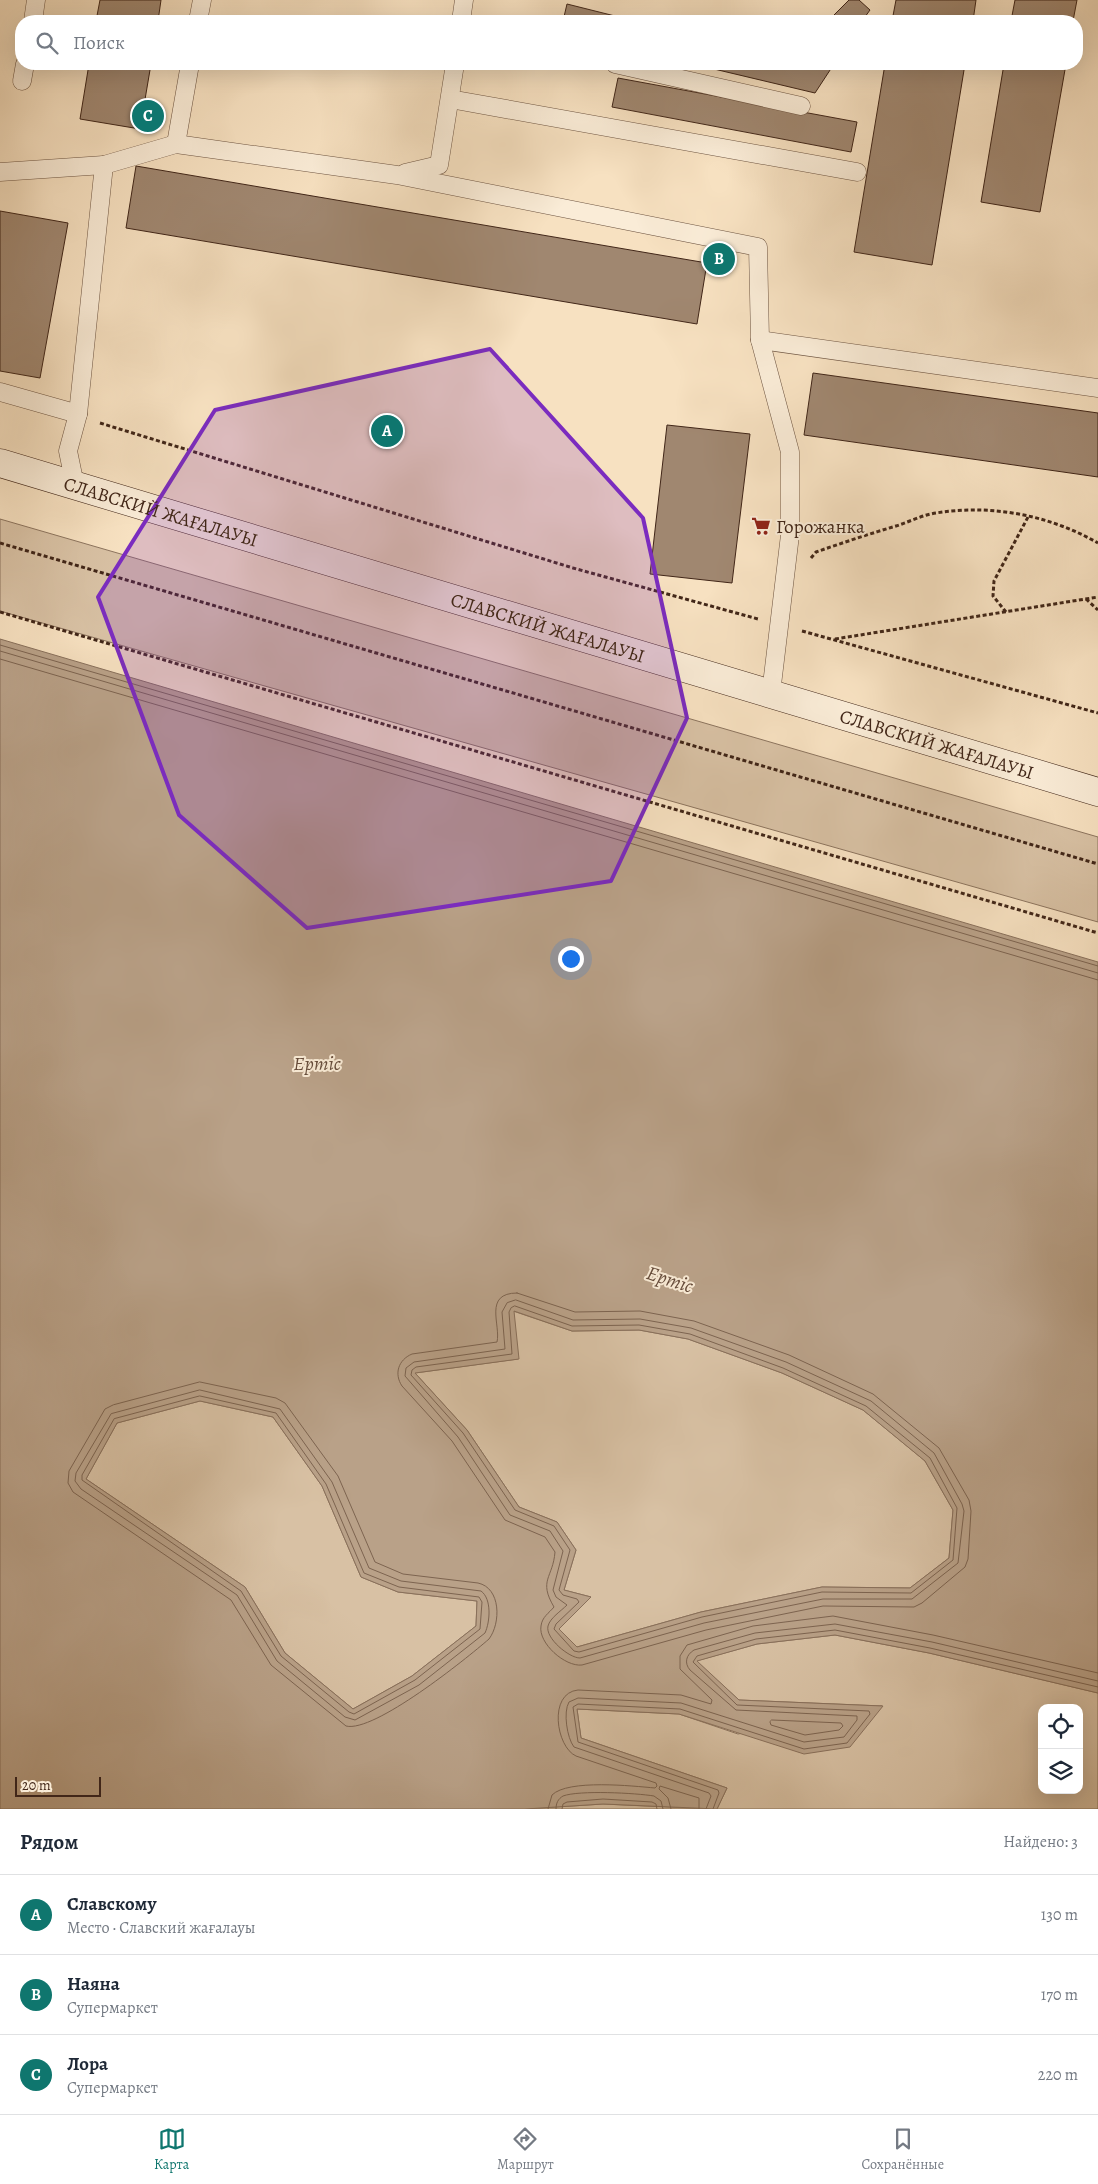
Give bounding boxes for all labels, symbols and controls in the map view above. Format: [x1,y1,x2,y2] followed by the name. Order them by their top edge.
[15,15,1083,70] search box
[33,29,61,57] icon: search
[73,30,125,56] text: Поиск
[132,97,164,135] pin: C
[703,240,735,278] pin: B
[371,412,403,450] pin: A
[60,471,261,554] street label: СЛАВСКИЙ ЖАҒАЛАУЫ
[776,514,865,540] place label: Горожанка
[750,515,772,537] supermarket icon: Горожанка
[447,587,648,669] street label: СЛАВСКИЙ ЖАҒАЛАУЫ
[836,703,1037,786] street label: СЛАВСКИЙ ЖАҒАЛАУЫ
[558,946,584,972] your location
[293,1050,341,1077] water label: Ертіс
[643,1259,697,1300] water label: Ертіс
[1038,1704,1083,1794] map controls
[1038,1704,1083,1749] button: locate
[1038,1749,1083,1794] button: layers
[15,1774,101,1797] scale bar
[22,1776,51,1795] text: 20 m
[20,1828,78,1856] text: Рядом
[1003,1831,1078,1853] text: Найдено: 3
[67,1891,157,1917] text: Славскому
[31,1904,41,1926] text: A
[1041,1904,1078,1926] text: 130 m
[67,1917,256,1939] text: Место · Славский жағалауы
[67,1971,120,1997] text: Наяна
[31,1984,41,2006] text: B
[1041,1984,1078,2006] text: 170 m
[67,1997,158,2019] text: Супермаркет
[67,2051,108,2077] text: Лора
[31,2064,41,2086] text: C
[1038,2064,1078,2086] text: 220 m
[67,2077,158,2099] text: Супермаркет
[154,2125,189,2174] tab: Карта
[497,2125,554,2174] tab: Маршрут
[862,2125,944,2174] tab: Сохранённые

